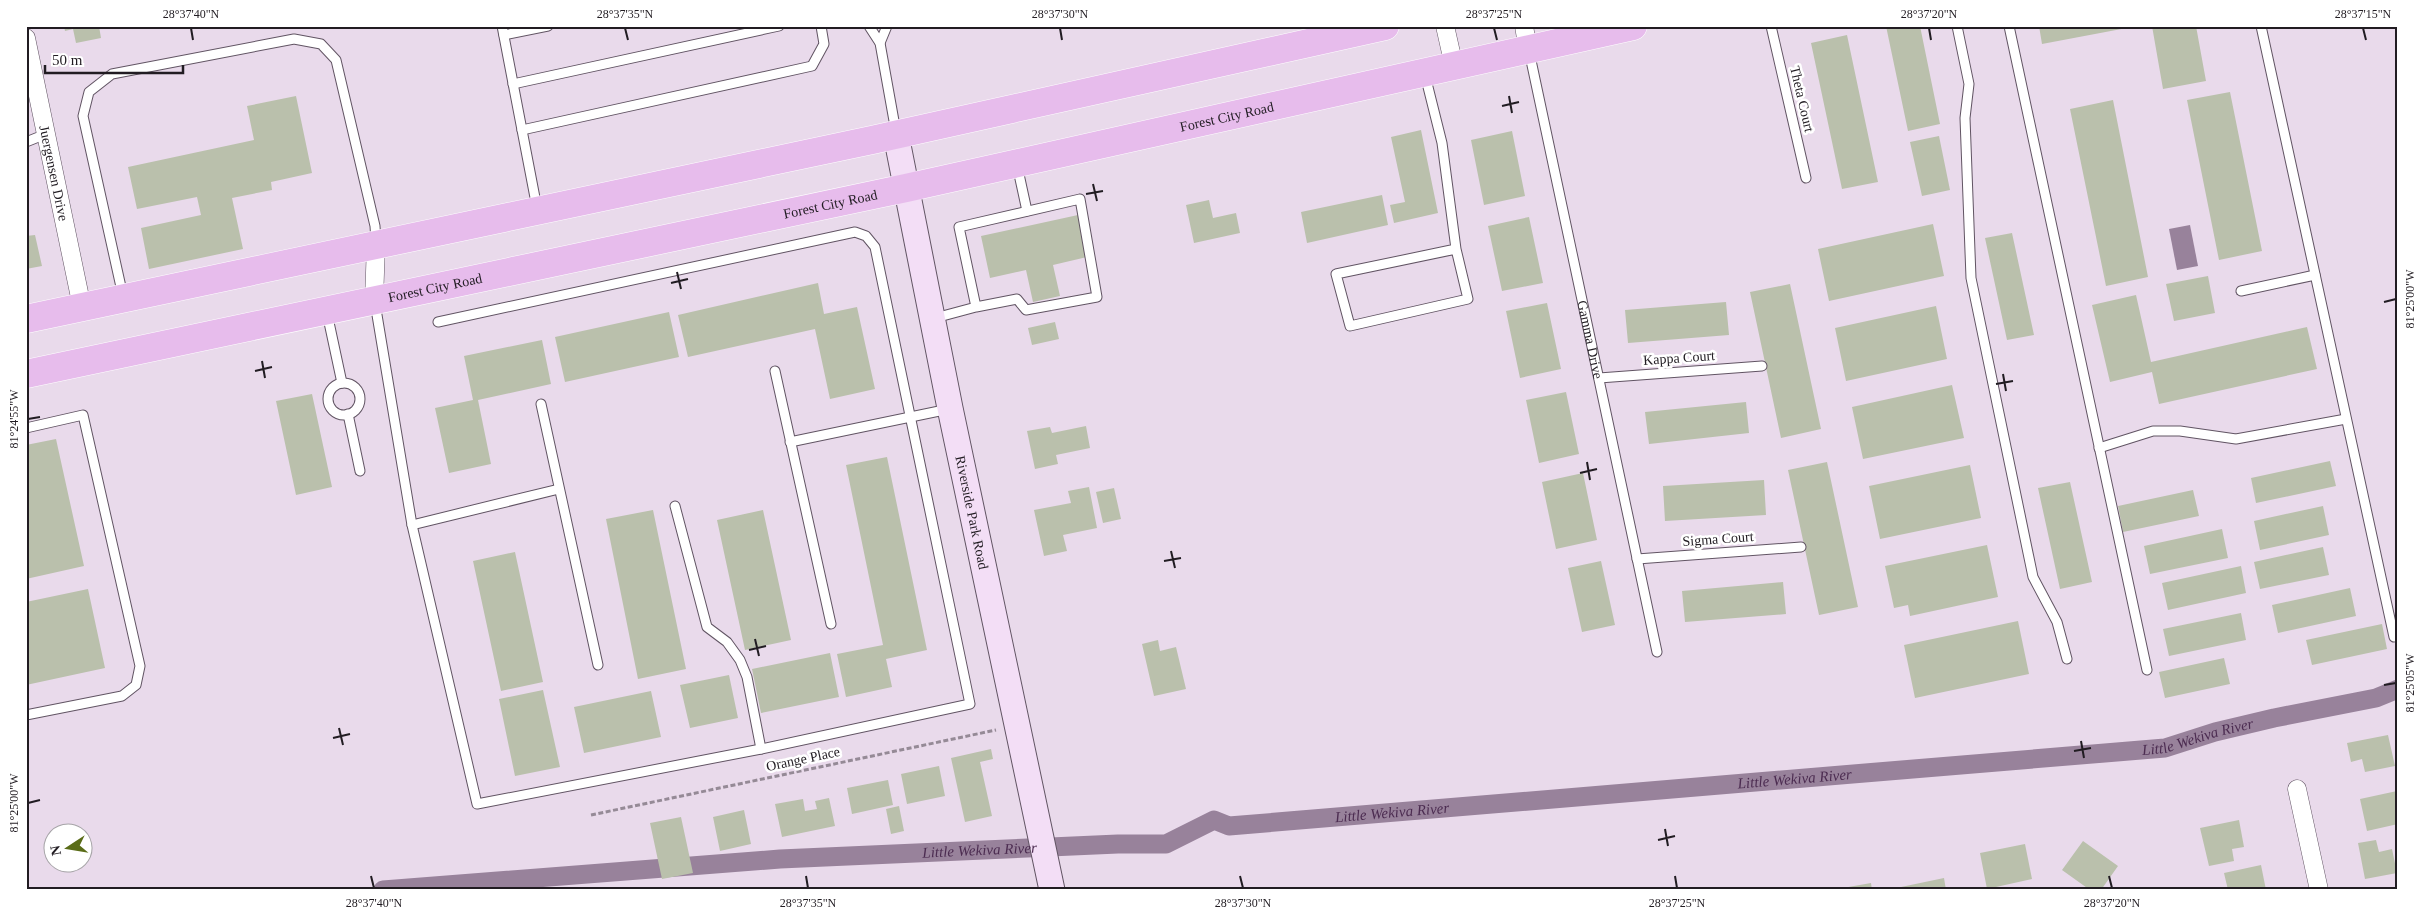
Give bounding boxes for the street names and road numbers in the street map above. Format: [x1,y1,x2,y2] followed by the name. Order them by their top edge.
[1787,65,1817,134] street label: Theta Court
[1178,99,1275,134] street label: Forest City Road
[37,124,71,222] street label: Juergensen Drive
[782,187,879,221] street label: Forest City Road
[387,270,483,305] street label: Forest City Road
[1575,299,1606,380] street label: Gamma Drive
[1643,348,1716,368] street label: Kappa Court
[953,454,991,571] street label: Riverside Park Road
[1682,529,1754,549] street label: Sigma Court
[765,744,841,774] street label: Orange Place

